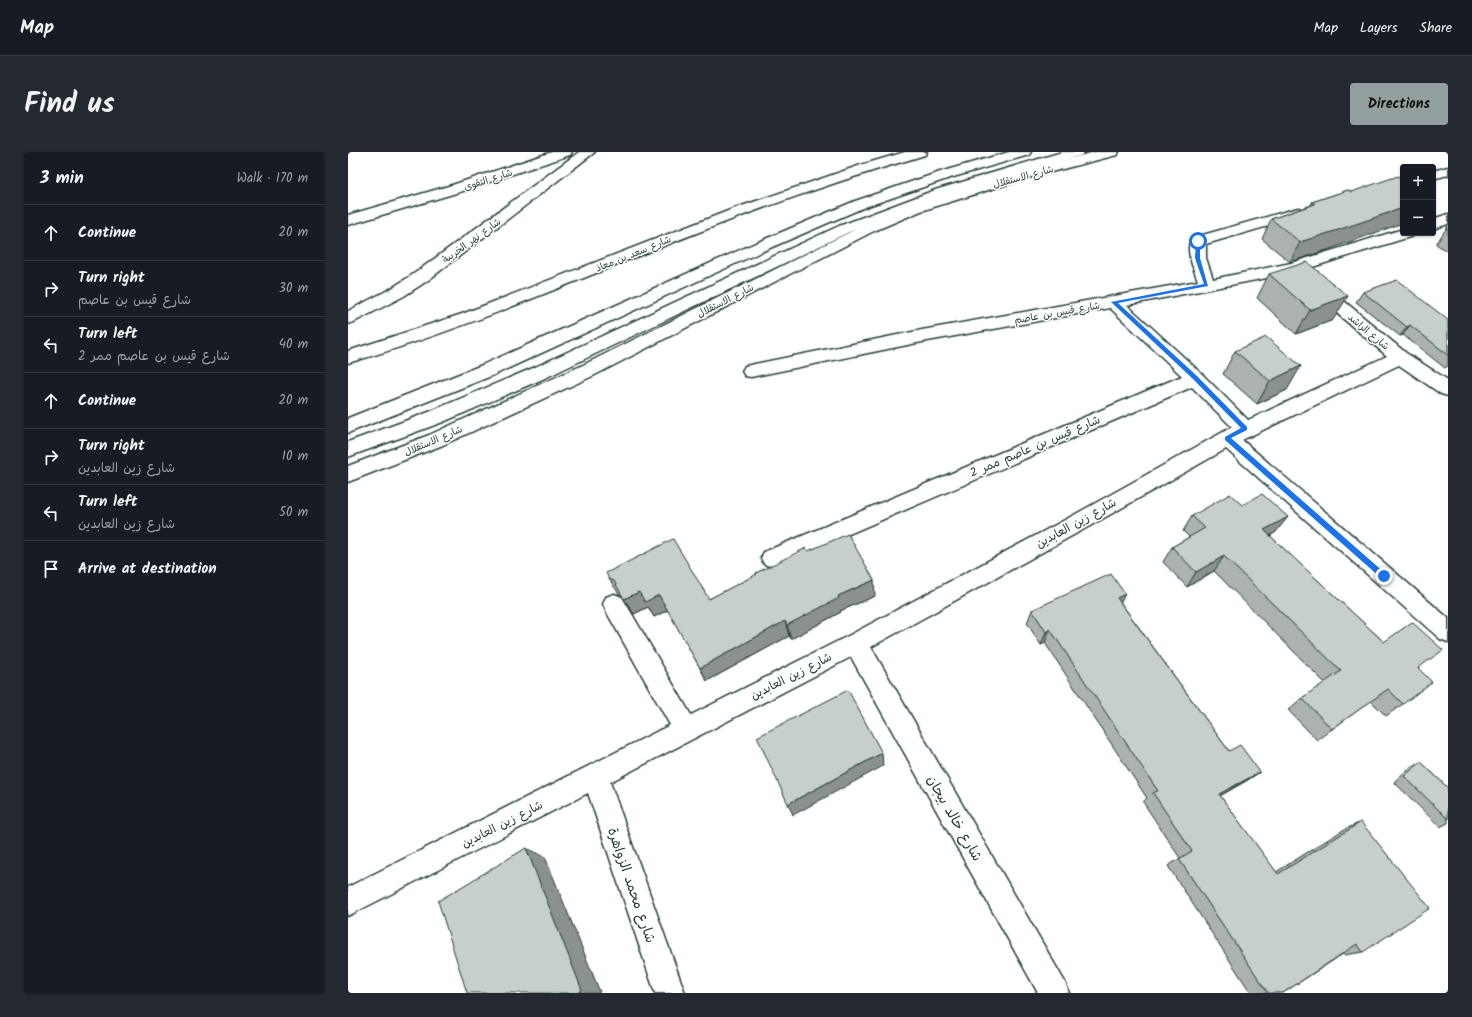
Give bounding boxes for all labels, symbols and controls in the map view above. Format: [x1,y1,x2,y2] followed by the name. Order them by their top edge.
[20,13,54,43] text: Map
[1314,17,1338,39] text: Map
[1360,17,1398,39] text: Layers
[1420,17,1452,39] text: Share
[24,82,115,127] text: Find us
[1350,83,1448,125] button: Directions
[991,161,1056,193] street label: شارع الاستقلال
[462,164,515,195] street label: شارع التقوى
[1400,164,1436,236] map controls
[1400,164,1436,200] button: +
[40,165,84,192] text: 3 min
[237,168,308,189] text: Walk · 170 m
[1400,200,1436,236] button: −
[439,214,505,268] street label: شارع نهر الخريبة
[78,221,136,245] text: Continue
[40,222,62,244] icon: ahead
[278,222,308,243] text: 20 m
[593,231,674,276] street label: شارع سعد بن معاذ
[1189,232,1207,250] route start
[78,266,145,290] text: Turn right
[40,278,62,300] icon: right
[279,278,308,299] text: 30 m
[694,280,757,322] street label: شارع الاستقلال
[78,290,191,311] text: شارع قيس بن عاصم
[1013,298,1102,328] street label: شارع قيس بن عاصم
[1344,310,1393,354] street label: شارع الراشد
[78,322,138,346] text: Turn left
[40,334,62,356] icon: left
[279,334,308,355] text: 40 m
[78,346,230,367] text: شارع قيس بن عاصم ممر 2
[78,389,136,413] text: Continue
[40,390,62,412] icon: ahead
[278,390,308,411] text: 20 m
[967,410,1103,483] street label: شارع قيس بن عاصم ممر 2
[402,421,465,460] street label: شارع الاستقلال
[78,434,145,458] text: Turn right
[40,446,62,468] icon: right
[282,446,308,467] text: 10 m
[78,458,175,479] text: شارع زين العابدين
[78,490,138,514] text: Turn left
[1033,493,1120,553] street label: شارع زين العابدين
[40,502,62,524] icon: left
[279,502,308,523] text: 50 m
[78,514,175,535] text: شارع زين العابدين
[78,557,217,581] text: Arrive at destination
[40,558,62,580] icon: arrive
[1375,567,1393,585] route end
[747,648,835,705] street label: شارع زين العابدين
[921,771,988,866] street label: شارع خالد بيجان
[458,796,546,853] street label: شارع زين العابدين
[601,825,661,946] street label: شارع محمد الزواهرة

